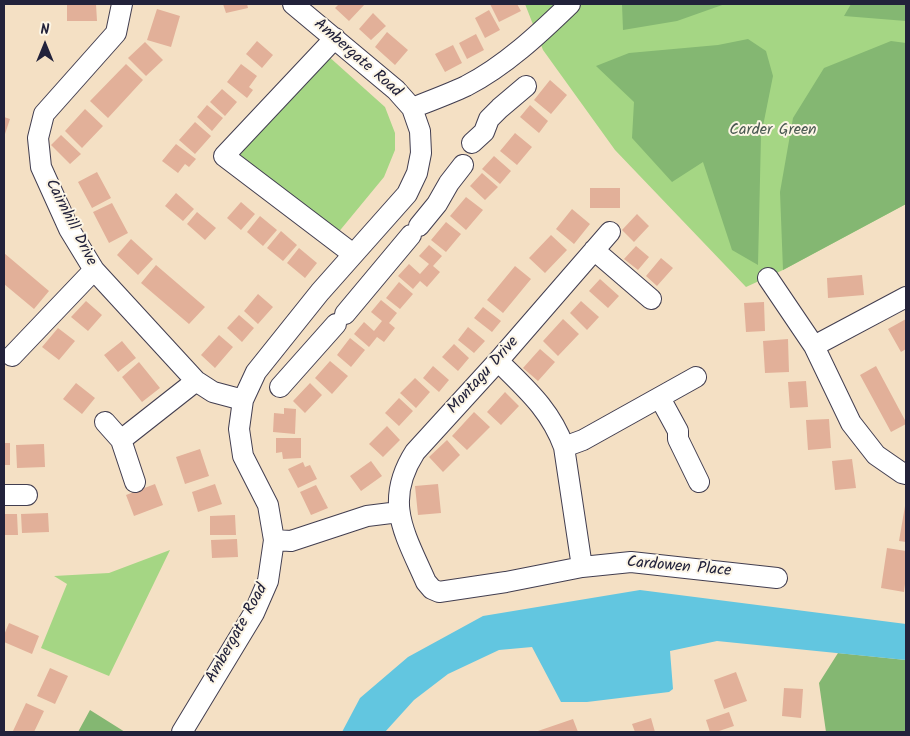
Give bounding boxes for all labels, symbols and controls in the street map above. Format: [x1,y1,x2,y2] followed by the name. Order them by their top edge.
[309,16,405,102] street label: Ambergate Road
[41,19,49,41] text: N
[20,20,70,70] north arrow
[729,121,817,141] park label: Carder Green
[40,176,100,270] street label: Cairnhill Drive
[444,333,524,419] street label: Montagu Drive
[626,554,732,582] street label: Cardowen Place
[203,581,273,687] street label: Ambergate Road

